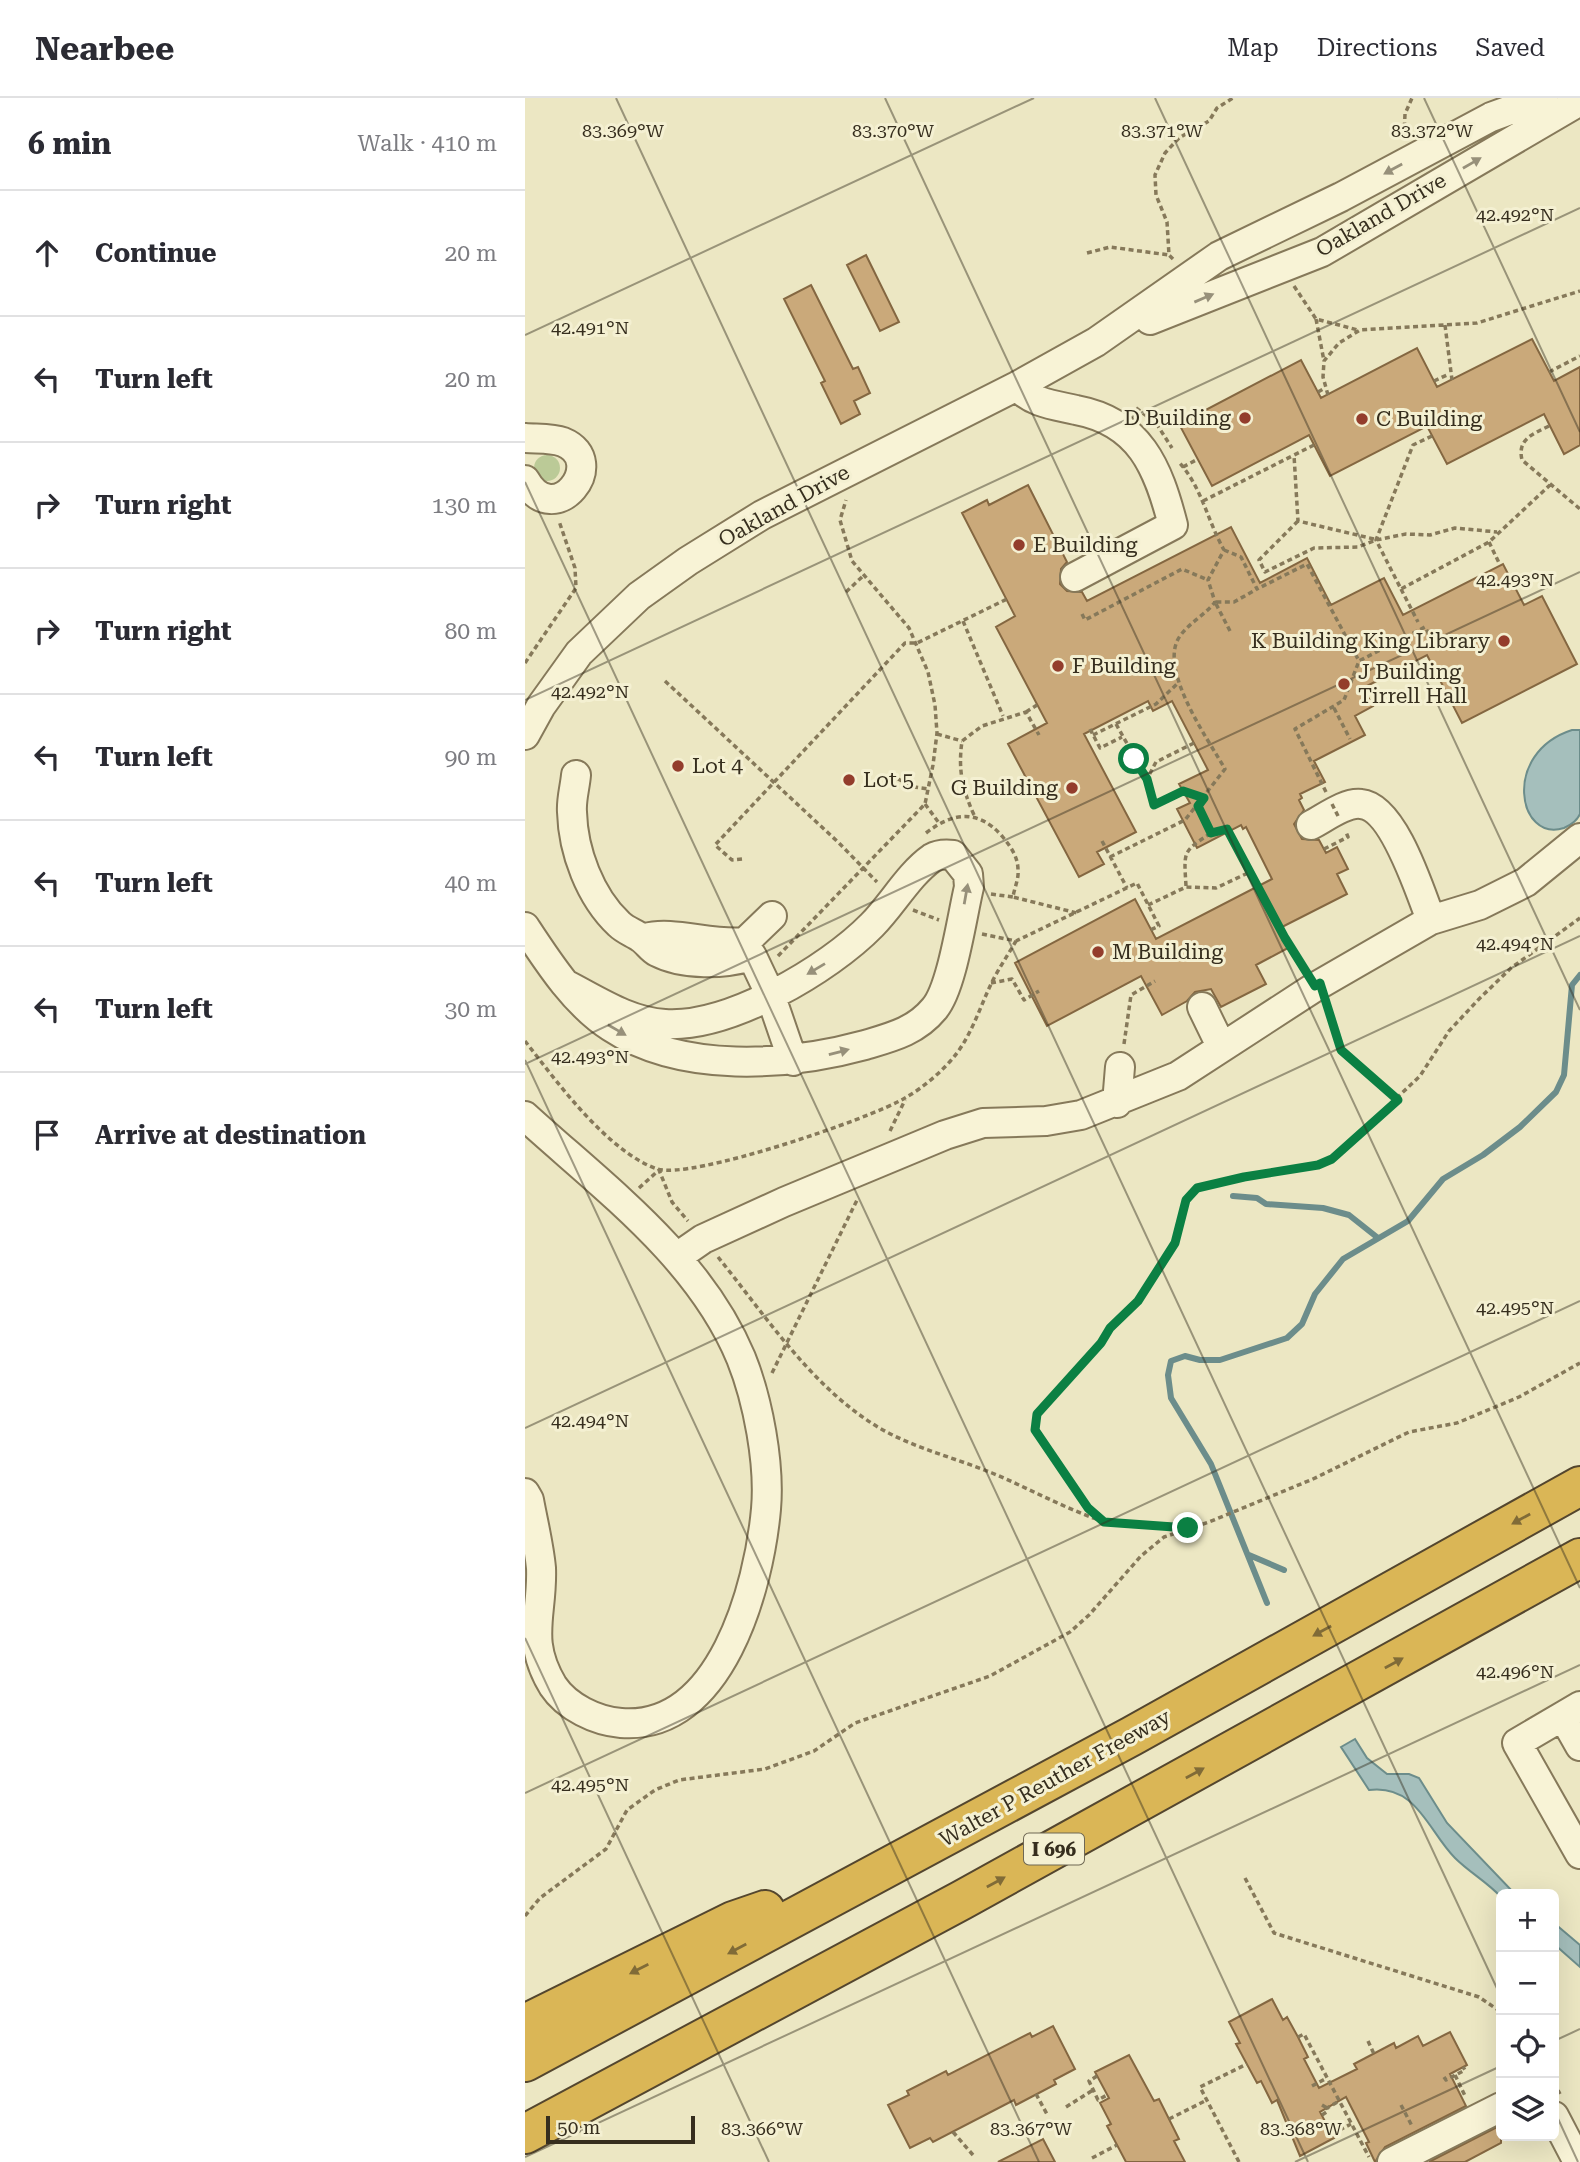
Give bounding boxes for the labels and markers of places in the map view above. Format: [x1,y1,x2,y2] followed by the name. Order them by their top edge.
[1124,406,1231,430] place label: D Building
[1376,407,1482,431] place label: C Building
[1237,410,1253,426] marker: D Building
[1354,411,1370,427] marker: C Building
[1033,533,1138,557] place label: E Building
[1011,537,1027,553] marker: E Building
[1251,629,1491,653] place label: K Building King Library
[1496,633,1512,649] marker: K Building King Library
[1072,654,1176,678] place label: F Building
[1050,658,1066,674] marker: F Building
[1358,660,1468,708] place label: J Building Tirrell Hall
[1336,676,1352,692] marker: J Building Tirrell Hall
[692,754,743,778] place label: Lot 4
[670,758,686,774] marker: Lot 4
[863,768,914,792] place label: Lot 5
[841,772,857,788] marker: Lot 5
[951,776,1058,800] place label: G Building
[1064,780,1080,796] marker: G Building
[1112,940,1223,964] place label: M Building
[1090,944,1106,960] marker: M Building

